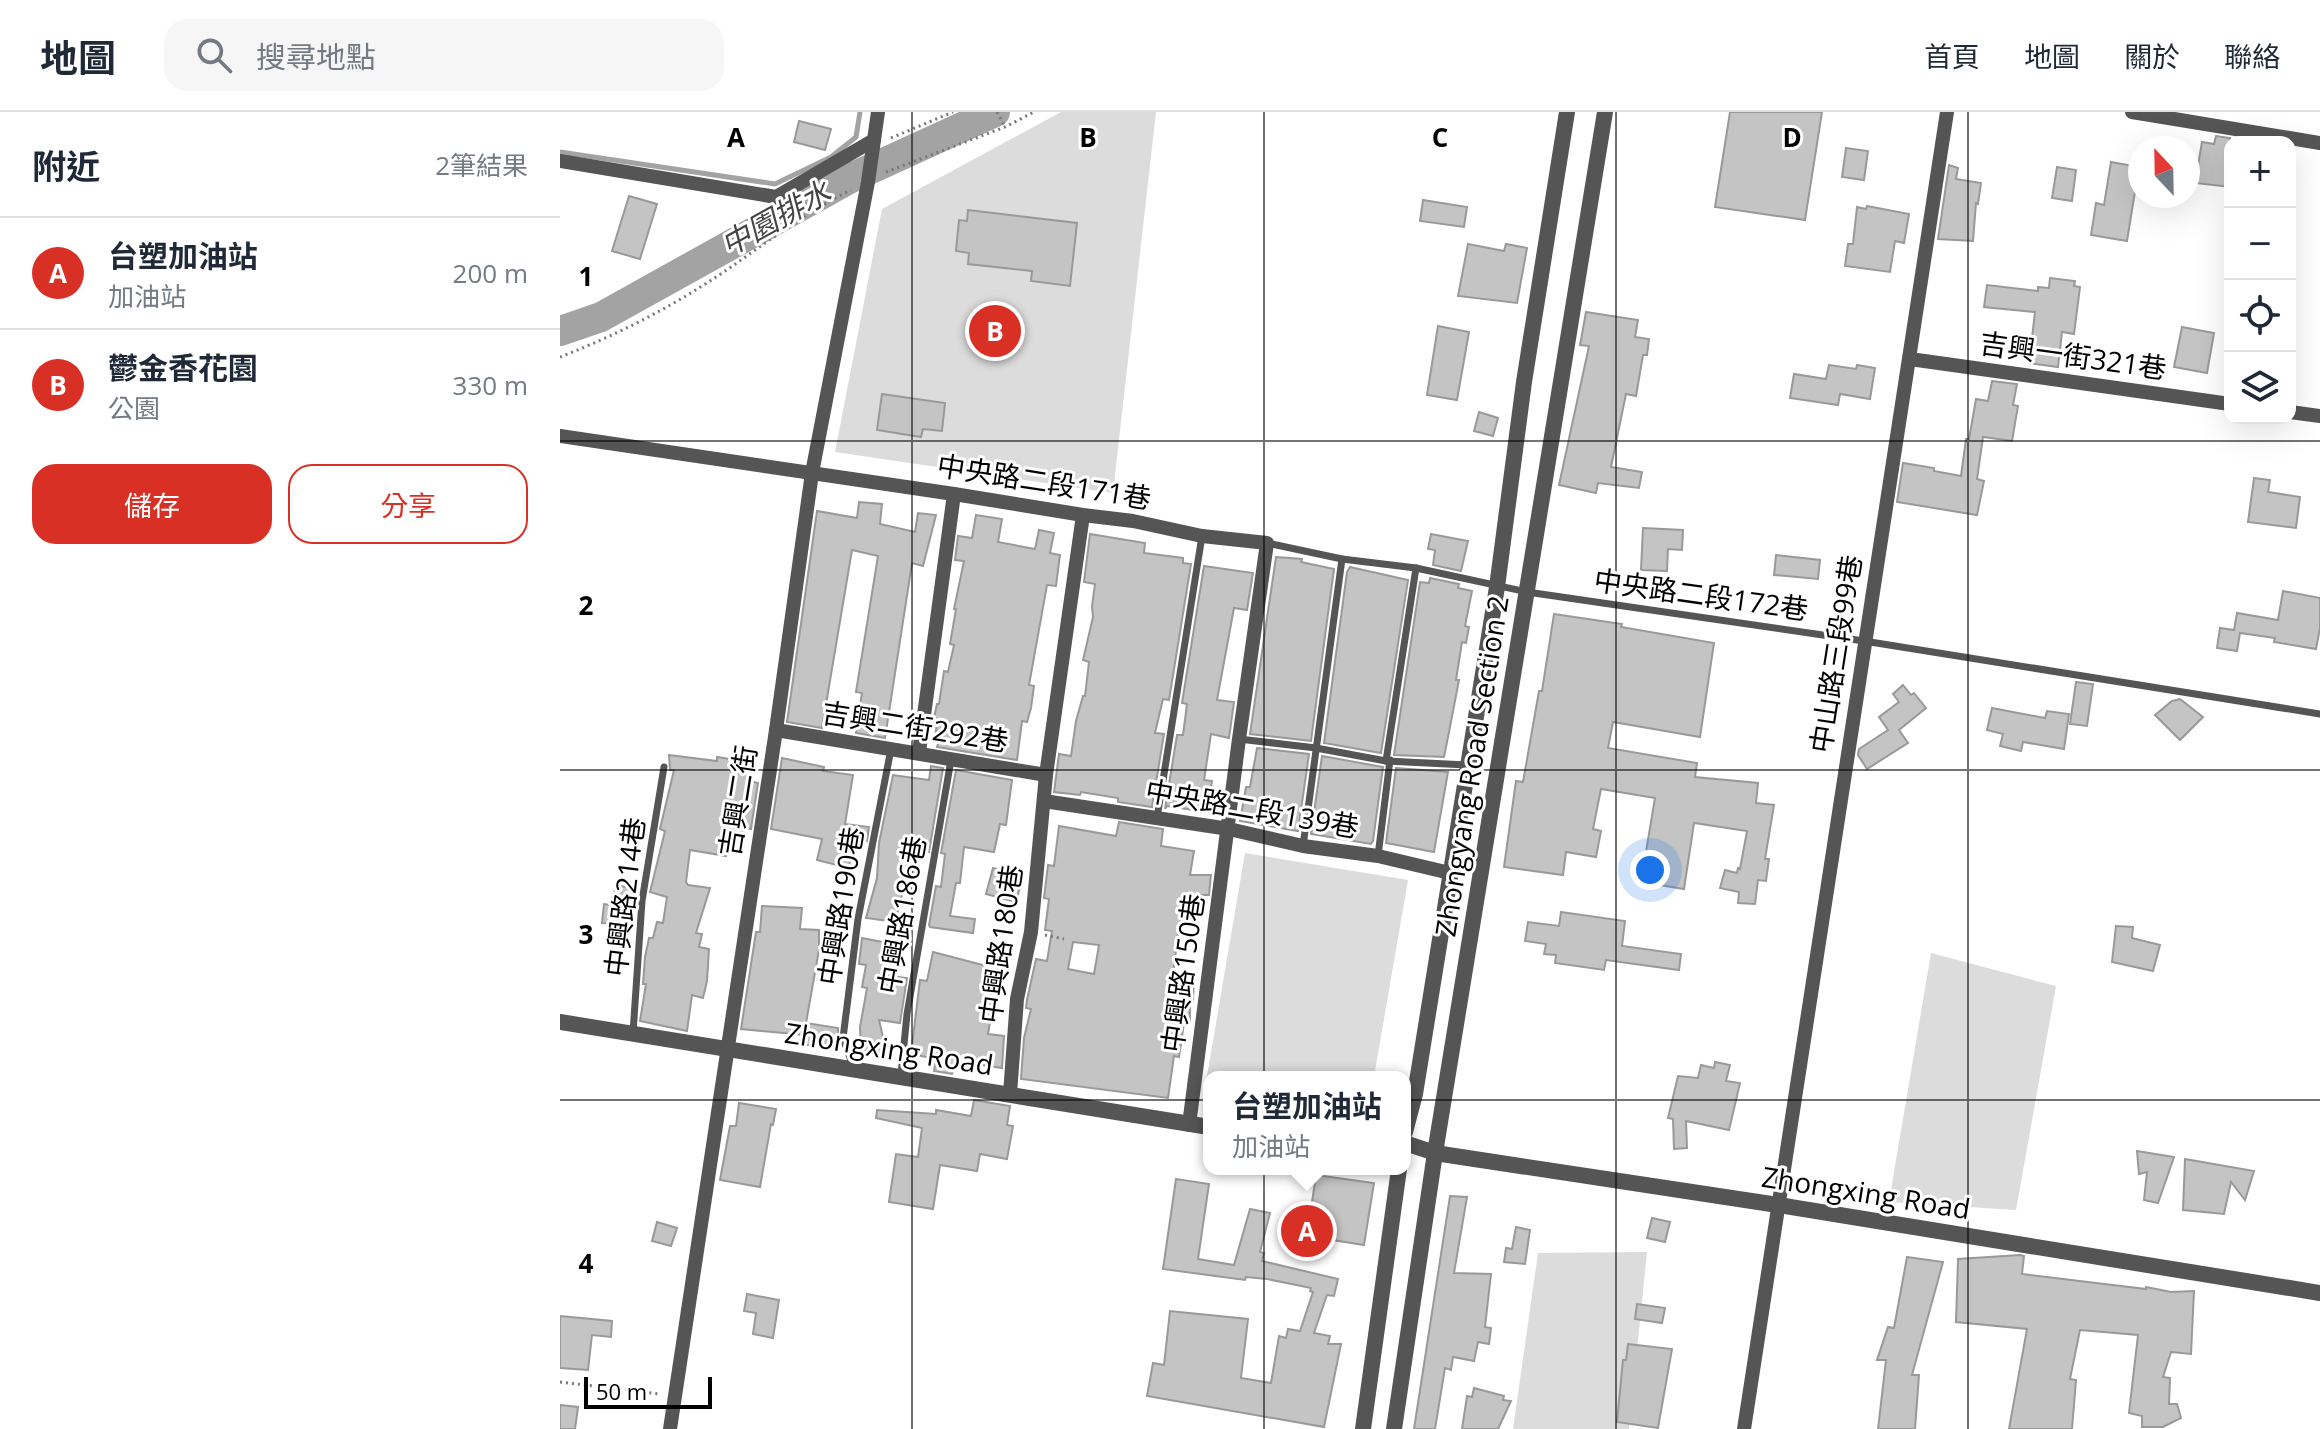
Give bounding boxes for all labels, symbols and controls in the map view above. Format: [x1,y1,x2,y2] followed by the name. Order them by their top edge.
[164,19,724,91] search box
[40,31,116,83] text: 地圖
[192,33,236,77] icon: search
[256,36,376,77] text: 搜尋地點
[1924,37,1980,75] text: 首頁
[2024,37,2080,75] text: 地圖
[2124,37,2180,75] text: 關於
[2224,37,2280,75] text: 聯絡
[727,119,745,155] text: A
[1079,119,1097,155] text: B
[1432,119,1448,155] text: C
[1782,119,1802,155] text: D
[2128,136,2200,208] north arrow
[2224,136,2296,424] map controls
[2224,136,2296,208] button: +
[32,143,100,189] text: 附近
[435,147,528,183] text: 2筆結果
[713,170,839,265] water label: 中園排水
[2224,208,2296,280] button: −
[108,235,258,276] text: 台塑加油站
[49,255,67,291] text: A
[453,255,528,291] text: 200 m
[579,258,593,294] text: 1
[108,278,186,314] text: 加油站
[2224,280,2296,352] button: locate
[969,301,1021,361] pin: B
[1977,323,2169,387] street label: 吉興一街321巷
[108,347,258,388] text: 鬱金香花園
[2224,352,2296,424] button: layers
[49,367,67,403] text: B
[453,367,528,403] text: 330 m
[108,390,160,426] text: 公園
[934,445,1154,517] street label: 中央路二段171巷
[32,464,272,544] button: 儲存
[288,464,528,544] button: 分享
[1801,552,1869,756] street label: 中山路三段99巷
[1592,560,1811,628] street label: 中央路二段172巷
[579,587,594,623] text: 2
[1425,593,1517,939] street label: Zhongyang Road Section 2
[819,693,1011,759] street label: 吉興二街292巷
[709,743,765,859] street label: 吉興二街
[1142,771,1362,845] street label: 中央路二段139巷
[595,815,653,979] street label: 中興路214巷
[809,824,871,988] street label: 中興路190巷
[868,833,934,997] street label: 中興路186巷
[1630,850,1670,890] your location
[970,862,1030,1026] street label: 中興路180巷
[1152,891,1212,1055] street label: 中興路150巷
[579,916,593,952] text: 3
[782,1013,996,1083] street label: Zhongxing Road
[1203,1071,1411,1175] popup
[1232,1085,1382,1126] text: 台塑加油站
[1232,1128,1310,1164] text: 加油站
[1759,1157,1973,1227] street label: Zhongxing Road
[1281,1201,1333,1261] pin: A
[579,1245,594,1281] text: 4
[584,1373,712,1409] scale bar
[596,1376,647,1406] text: 50 m

